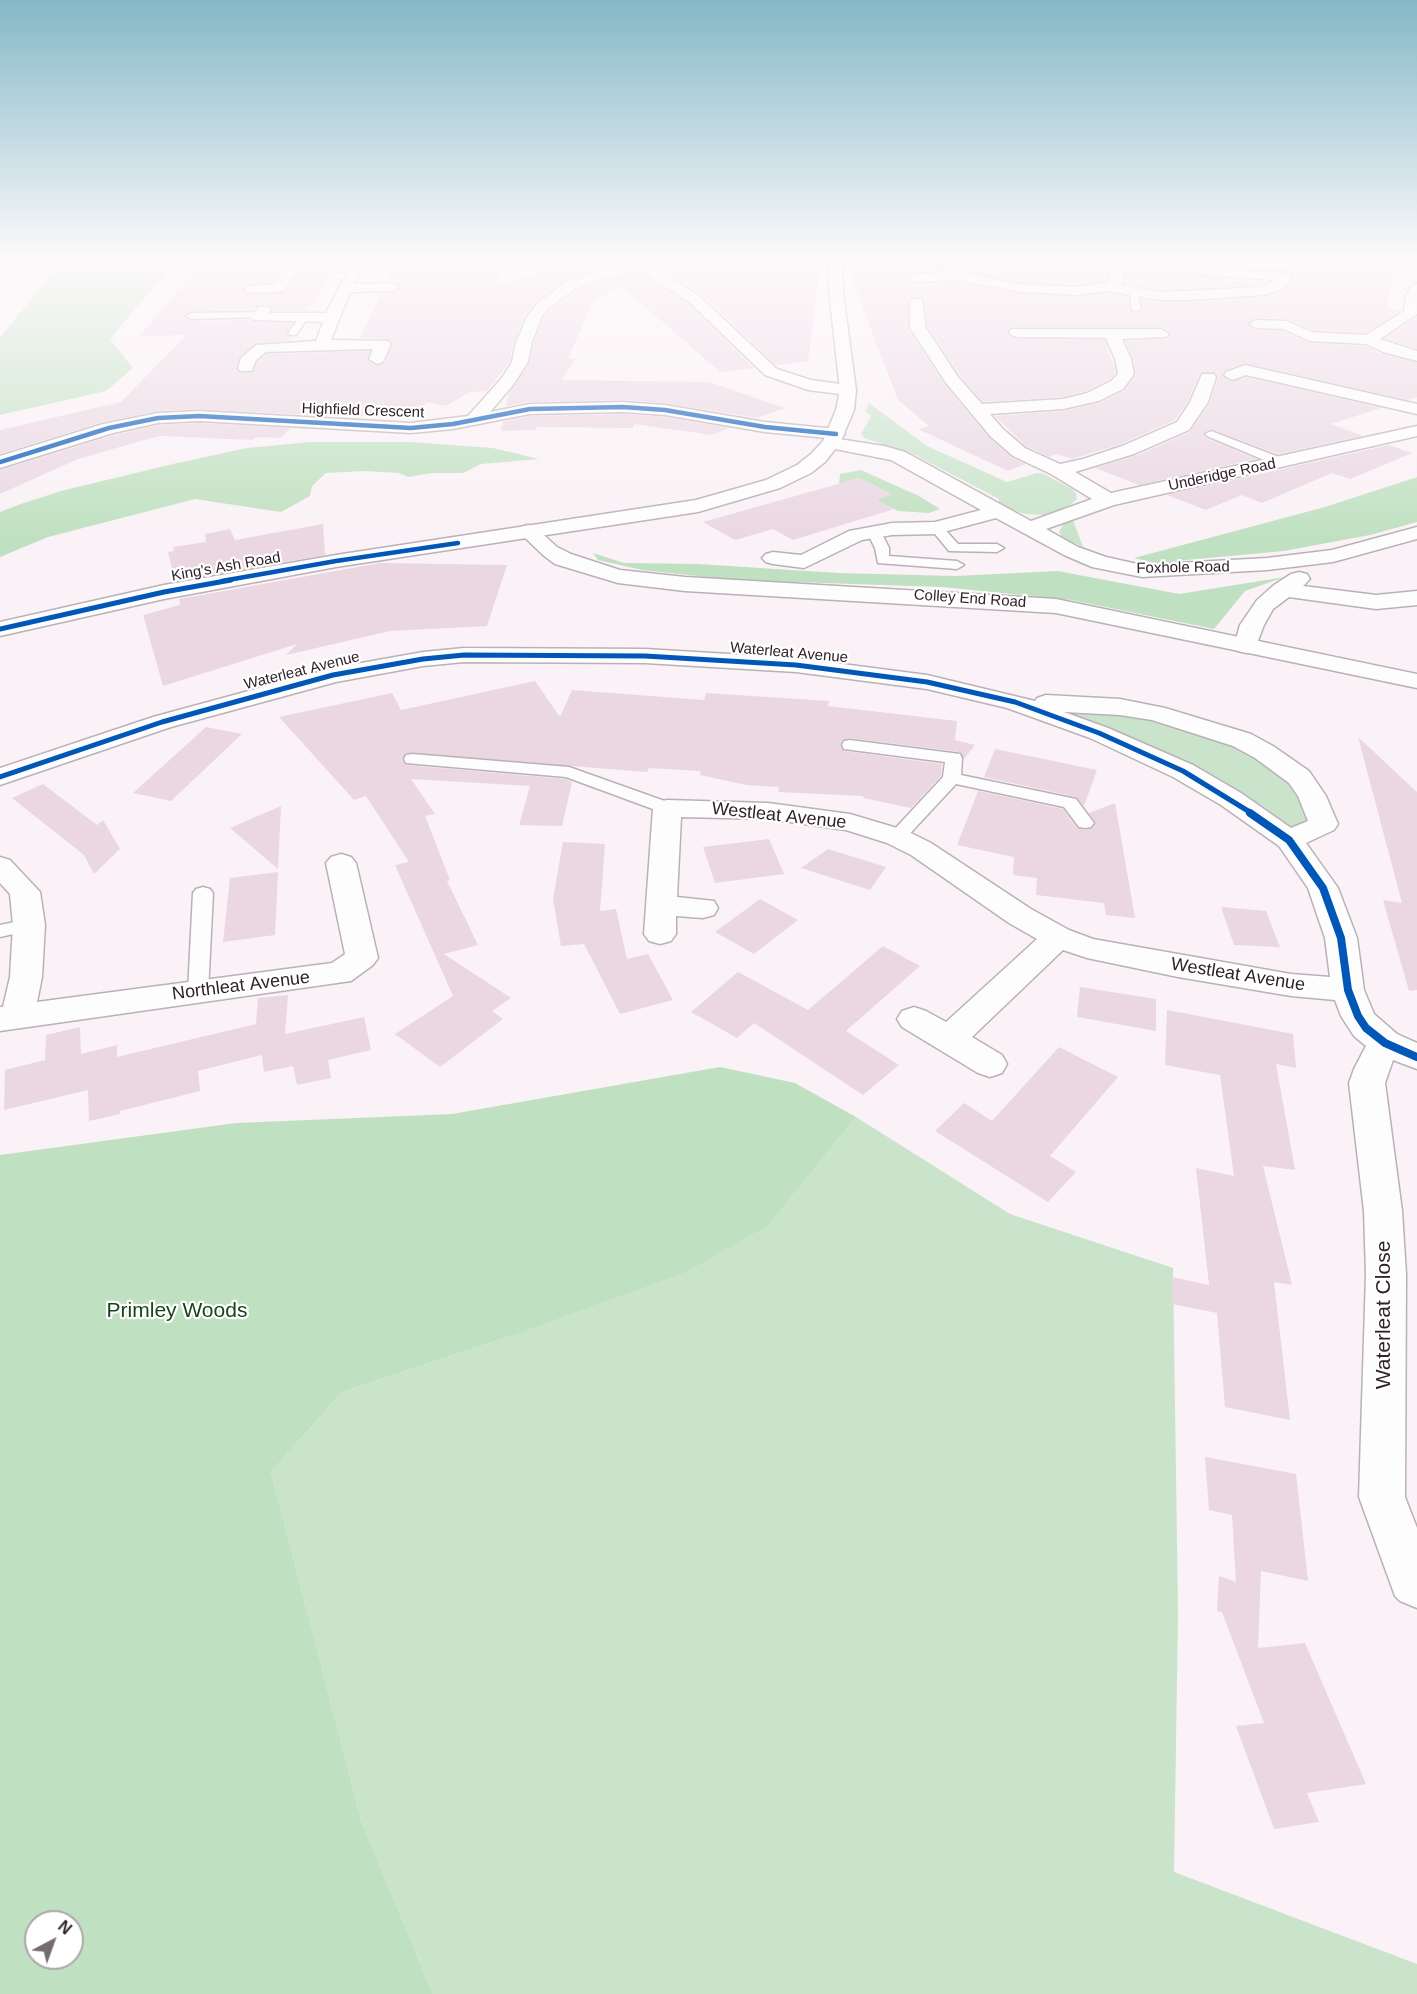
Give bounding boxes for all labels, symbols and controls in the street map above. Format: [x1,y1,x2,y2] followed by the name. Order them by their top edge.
[301,400,425,422] street label: Highfield Crescent
[1167,455,1277,495] street label: Underidge Road
[170,549,282,585] street label: King's Ash Road
[1136,558,1230,578] street label: Foxhole Road
[913,586,1027,612] street label: Colley End Road
[729,639,849,667] street label: Waterleat Avenue
[242,648,362,694] street label: Waterleat Avenue
[711,798,847,834] street label: Westleat Avenue
[1169,954,1307,996] street label: Westleat Avenue
[171,967,311,1005] street label: Northleat Avenue
[1371,1241,1397,1389] street label: Waterleat Close
[107,1298,247,1324] park label: Primley Woods
[24,1910,84,1970] north arrow
[55,1917,75,1938] text: N

